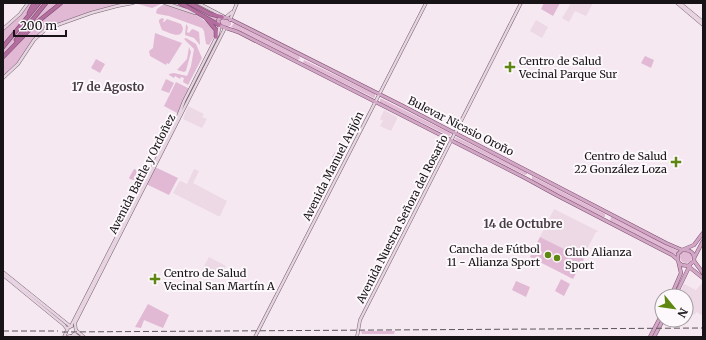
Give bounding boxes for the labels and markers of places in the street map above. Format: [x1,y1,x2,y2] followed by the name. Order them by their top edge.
[518,54,617,81] place label: Centro de Salud Vecinal Parque Sur
[504,61,516,73] marker: Centro de Salud Vecinal Parque Sur
[574,149,667,176] place label: Centro de Salud 22 González Loza
[670,156,682,168] marker: Centro de Salud 22 González Loza
[447,242,541,269] place label: Cancha de Fútbol 11 - Alianza Sport
[565,245,632,272] place label: Club Alianza Sport
[543,250,553,260] marker: Cancha de Fútbol 11 - Alianza Sport
[552,253,562,263] marker: Club Alianza Sport
[163,266,275,293] place label: Centro de Salud Vecinal San Martín A
[149,273,161,285] marker: Centro de Salud Vecinal San Martín A

